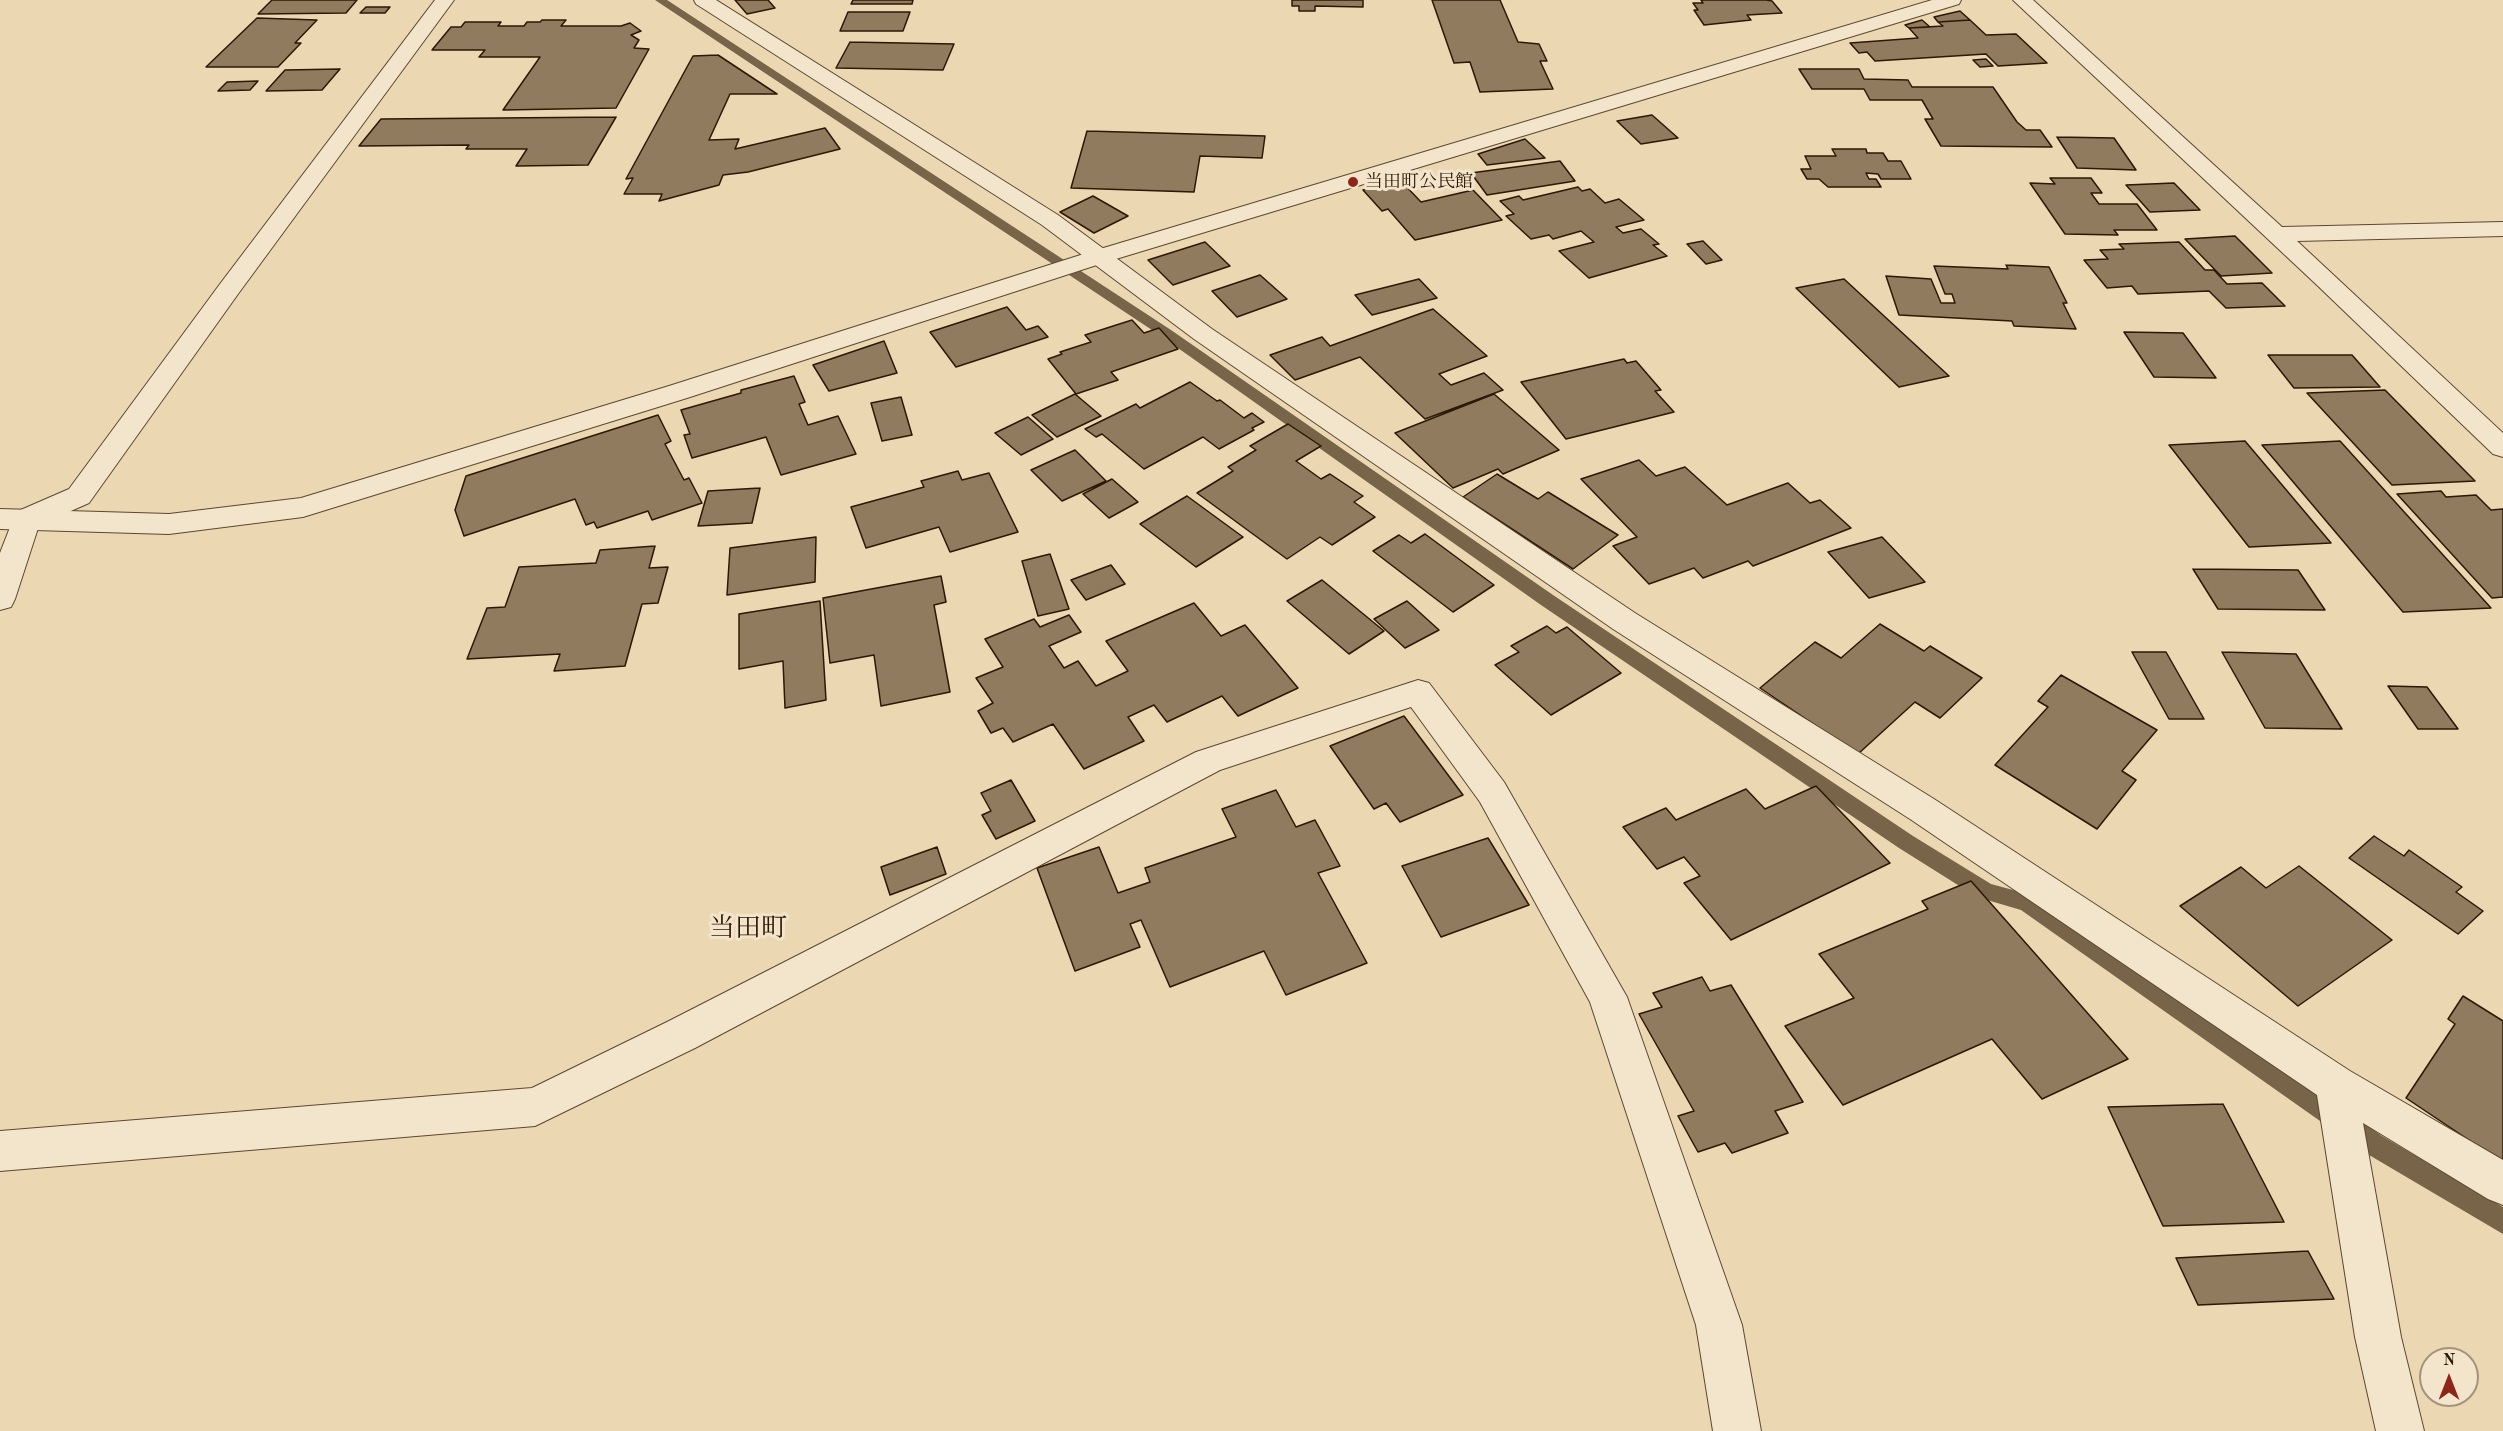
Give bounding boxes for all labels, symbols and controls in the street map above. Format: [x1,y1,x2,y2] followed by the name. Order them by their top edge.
[1365,171,1473,193] place label: 当田町公民館
[1346,175,1360,189] marker: 当田町公民館
[709,913,787,945] district label: 当田町
[2419,1347,2479,1407] north arrow
[2443,1353,2455,1369] text: N

